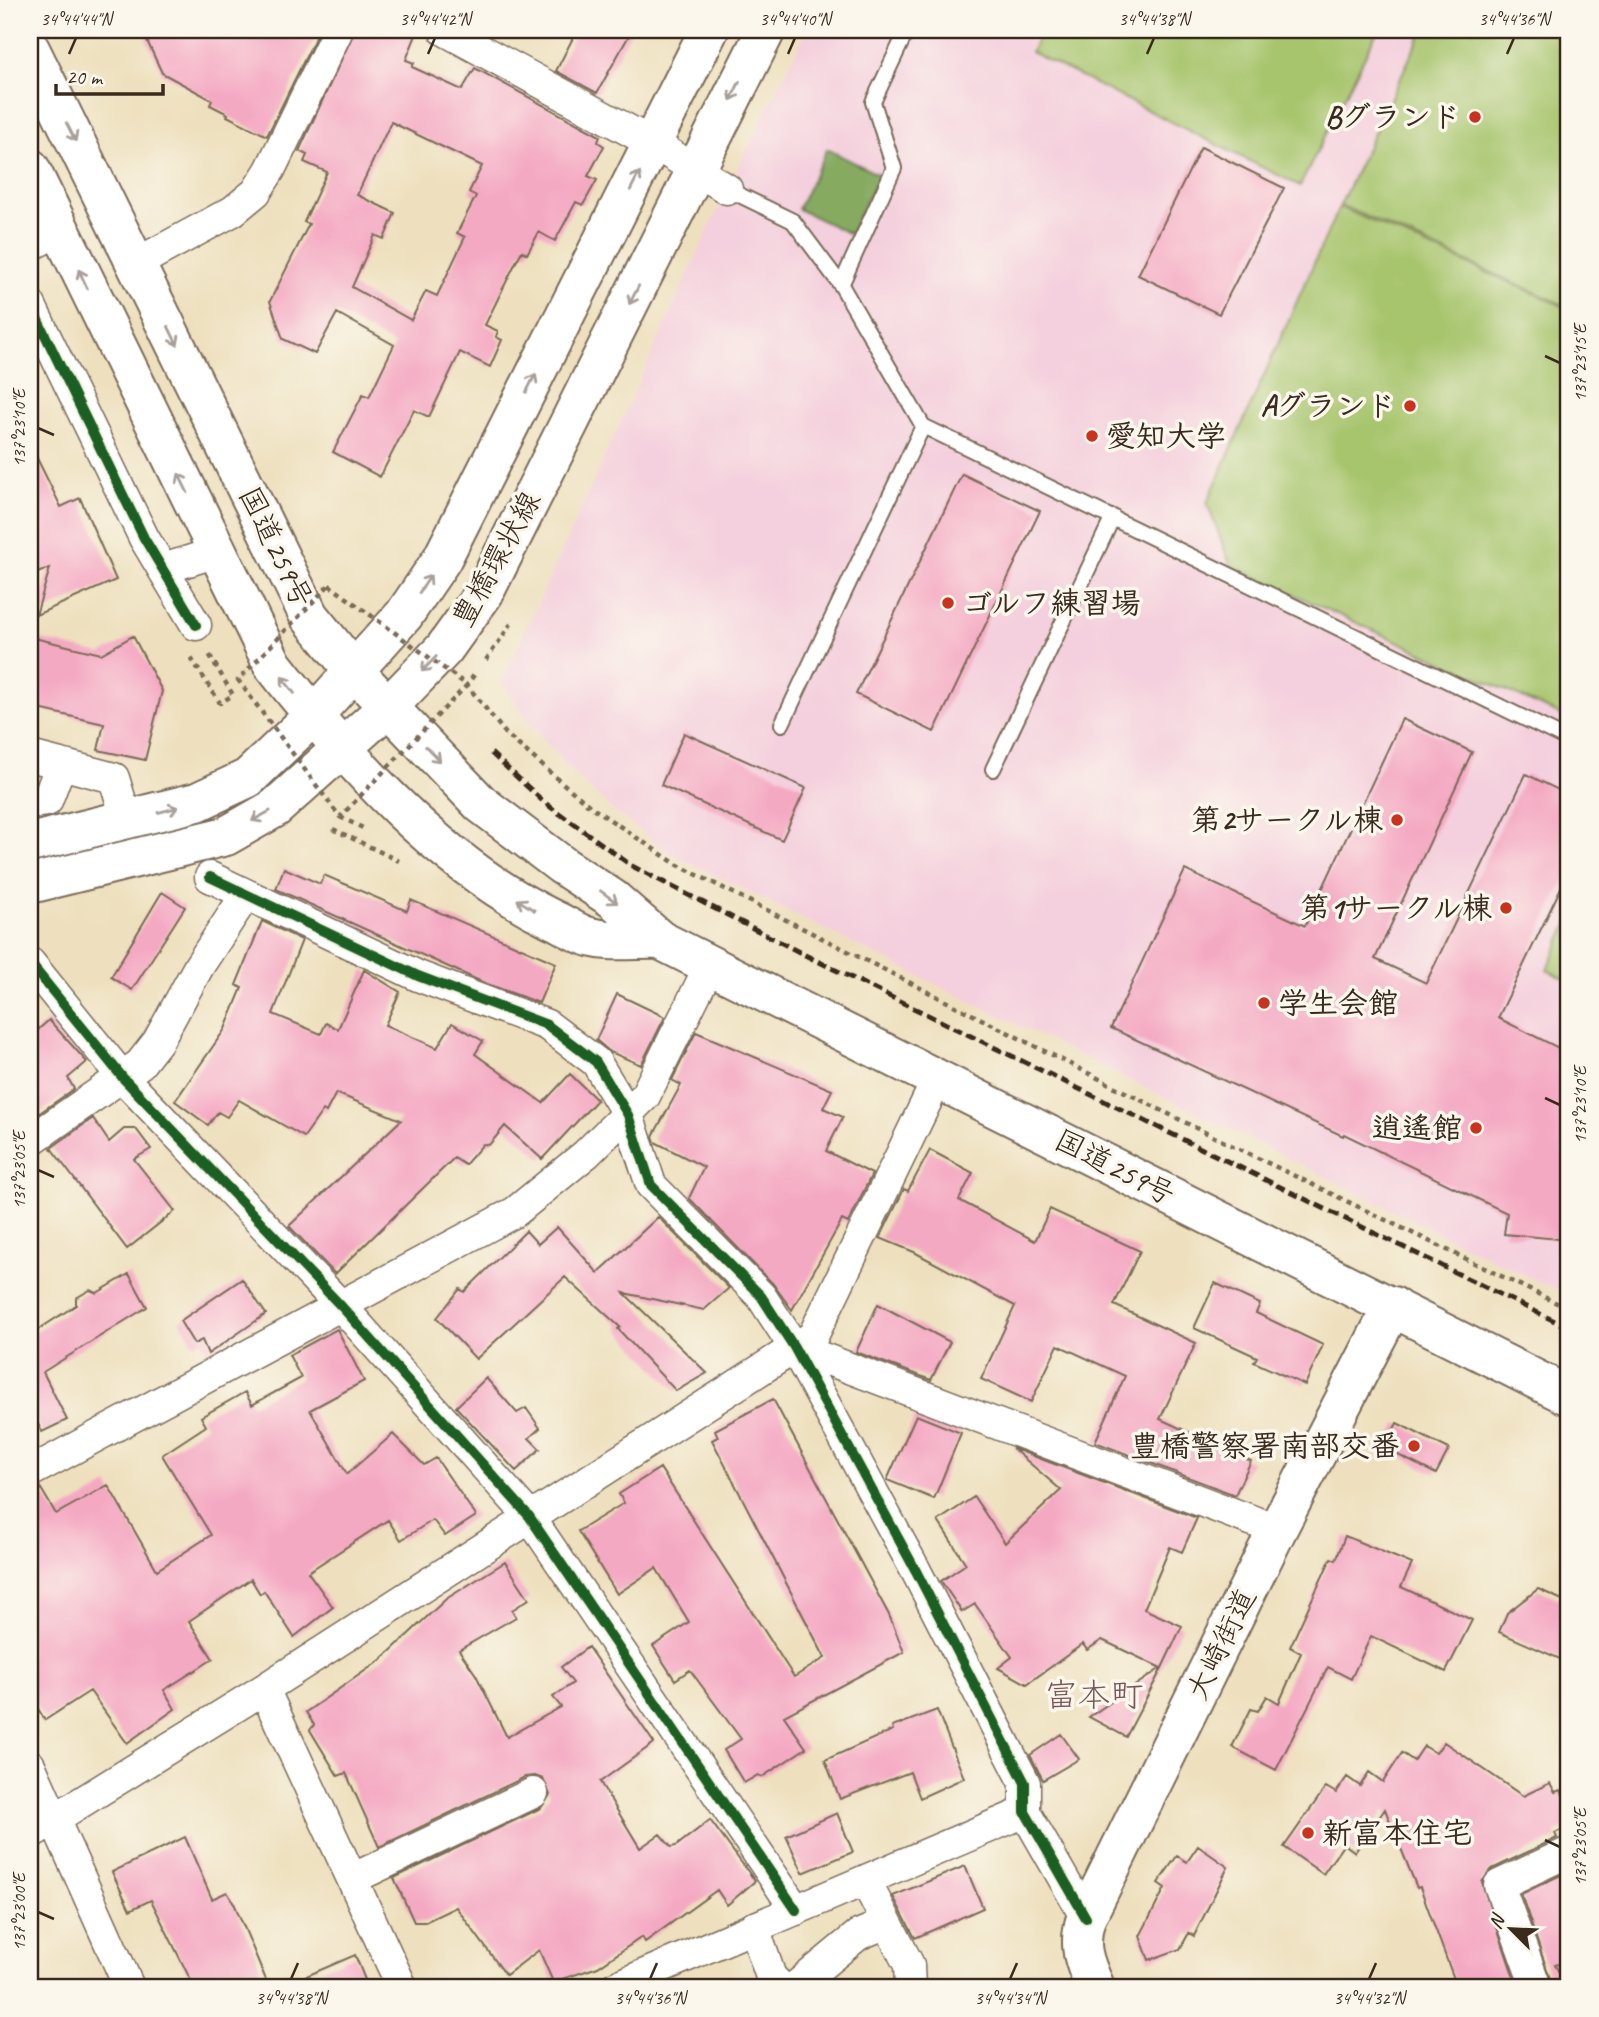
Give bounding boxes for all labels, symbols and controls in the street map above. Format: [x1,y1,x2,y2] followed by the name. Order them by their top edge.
[41,8,115,30] text: 34°44'44"N
[400,8,474,30] text: 34°44'42"N
[760,8,834,30] text: 34°44'40"N
[1119,8,1193,30] text: 34°44'38"N
[1479,8,1553,30] text: 34°44'36"N
[56,52,163,96] scale bar
[66,64,104,90] text: 20 m
[728,80,742,101] one-way arrow
[1325,98,1461,136] place label: Bグランド
[1467,109,1483,125] marker: Bグランド
[65,121,79,142] one-way arrow
[628,171,642,192] one-way arrow
[76,269,89,290] one-way arrow
[626,284,640,304] one-way arrow
[1569,322,1591,402] text: 137°23'15"E
[167,325,180,346] one-way arrow
[525,373,539,394] one-way arrow
[8,387,30,467] text: 137°23'10"E
[1261,387,1396,425] place label: Aグランド
[1402,398,1418,414] marker: Aグランド
[1106,417,1226,455] place label: 愛知大学
[1084,428,1100,444] marker: 愛知大学
[176,473,190,494] one-way arrow
[230,480,322,614] street label: 国道259号
[443,484,549,634] street label: 豊橋環状線
[418,575,432,594] one-way arrow
[962,584,1141,622] place label: ゴルフ練習場
[940,595,956,611] marker: ゴルフ練習場
[421,655,438,672] one-way arrow
[281,676,296,694] one-way arrow
[425,745,442,762] one-way arrow
[1191,801,1383,839] place label: 第2サークル棟
[156,803,179,816] one-way arrow
[252,809,272,823] one-way arrow
[1389,812,1405,828] marker: 第2サークル棟
[1300,889,1492,927] place label: 第1サークル棟
[599,890,618,904] one-way arrow
[516,897,536,911] one-way arrow
[1498,900,1514,916] marker: 第1サークル棟
[1278,984,1398,1022] place label: 学生会館
[1256,995,1272,1011] marker: 学生会館
[1569,1064,1591,1144] text: 137°23'10"E
[1372,1109,1462,1147] place label: 逍遙館
[1048,1120,1182,1214] street label: 国道259号
[1468,1120,1484,1136] marker: 逍遙館
[8,1129,30,1209] text: 137°23'05"E
[1130,1427,1400,1465] place label: 豊橋警察署南部交番
[1406,1438,1422,1454] marker: 豊橋警察署南部交番
[1178,1582,1264,1706] street label: 大崎街道
[1045,1674,1144,1716] district label: 富本町
[1569,1806,1591,1886] text: 137°23'05"E
[1322,1814,1472,1852] place label: 新富本住宅
[1300,1825,1316,1841] marker: 新富本住宅
[8,1871,30,1951] text: 137°23'00"E
[1476,1895,1546,1965] north arrow
[1483,1909,1511,1933] text: N
[256,1987,330,2009] text: 34°44'38"N
[615,1987,689,2009] text: 34°44'36"N
[975,1987,1049,2009] text: 34°44'34"N
[1334,1987,1408,2009] text: 34°44'32"N

